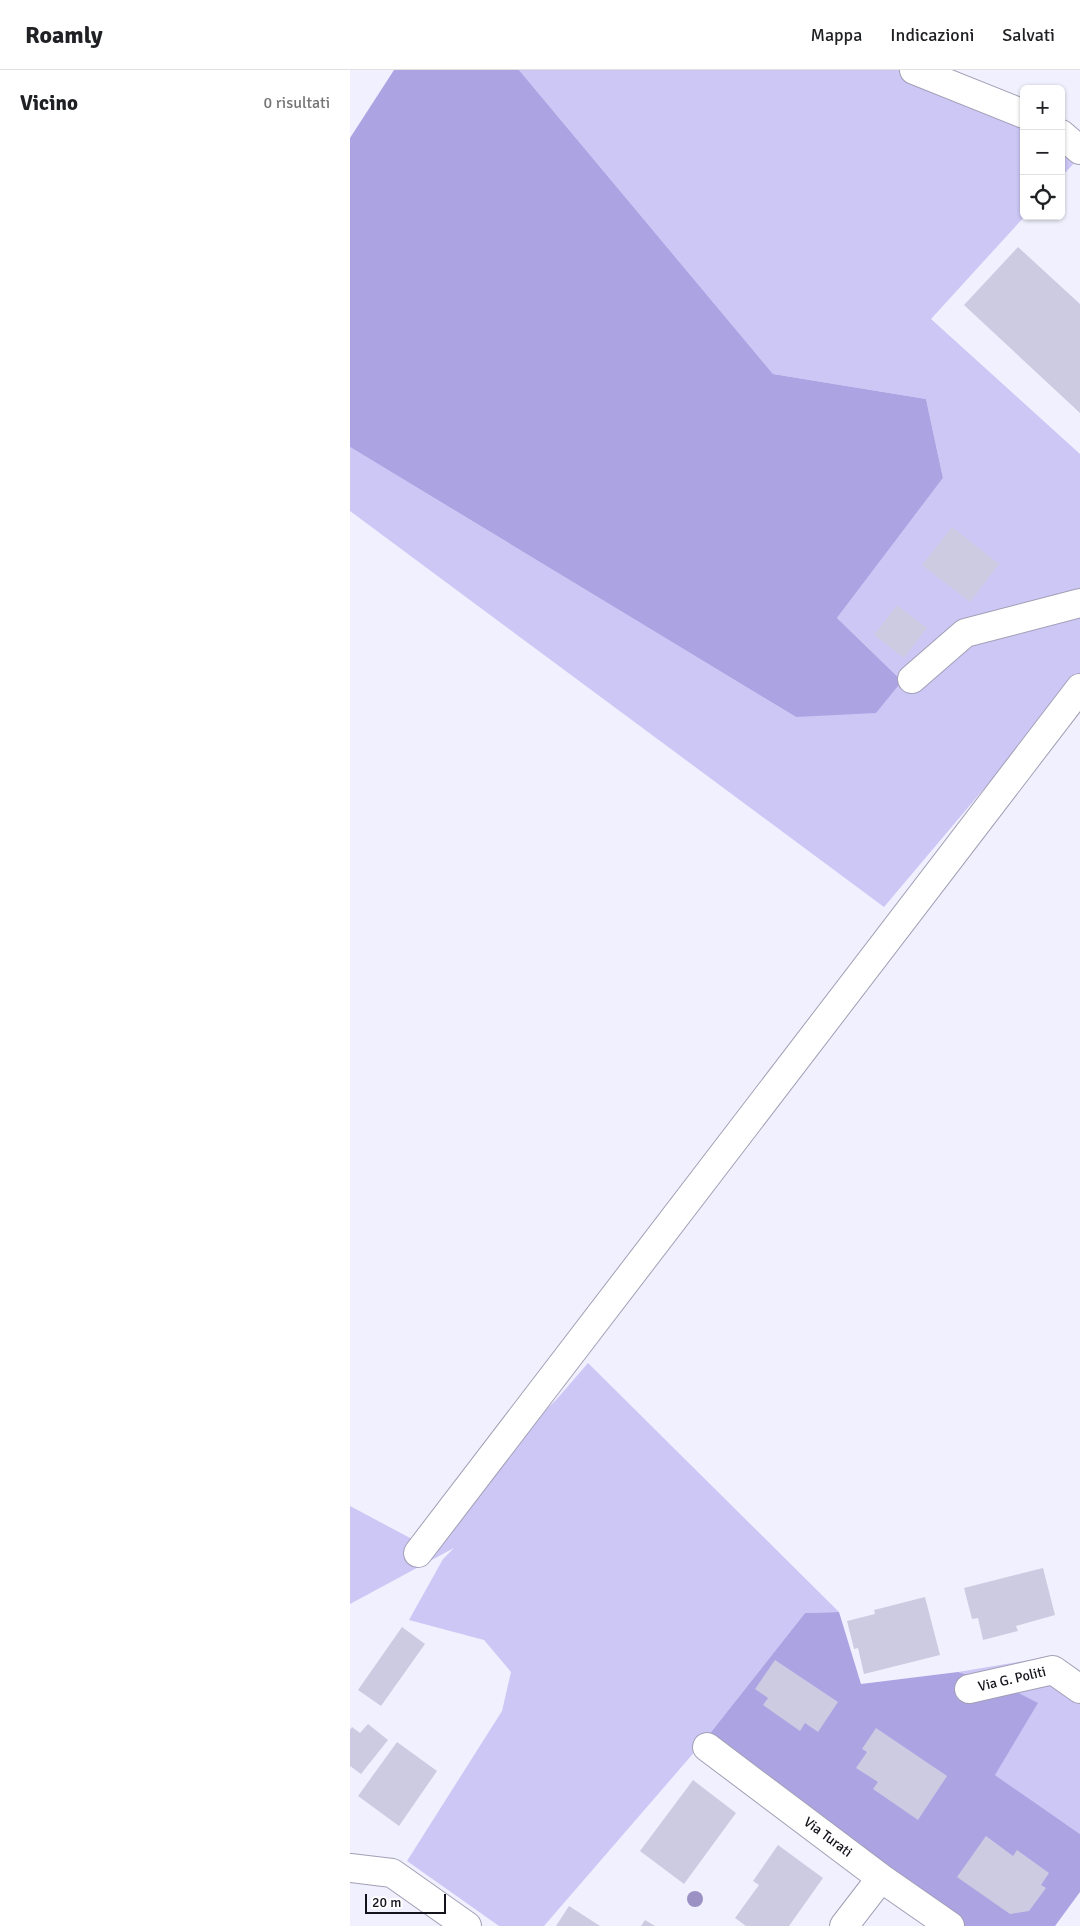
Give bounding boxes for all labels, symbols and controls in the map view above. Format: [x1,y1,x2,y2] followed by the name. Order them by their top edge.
[25,20,103,50] text: Roamly
[810,24,862,46] text: Mappa
[890,24,974,46] text: Indicazioni
[1002,24,1055,46] text: Salvati
[1020,85,1065,220] map controls
[1020,85,1065,130] button: +
[20,90,78,116] text: Vicino
[264,93,330,113] text: 0 risultati
[1020,130,1065,175] button: −
[1020,175,1065,220] button: locate
[976,1663,1048,1695] street label: Via G. Politi
[800,1813,856,1861] street label: Via Turati
[365,1891,446,1914] scale bar
[372,1894,401,1911] text: 20 m

